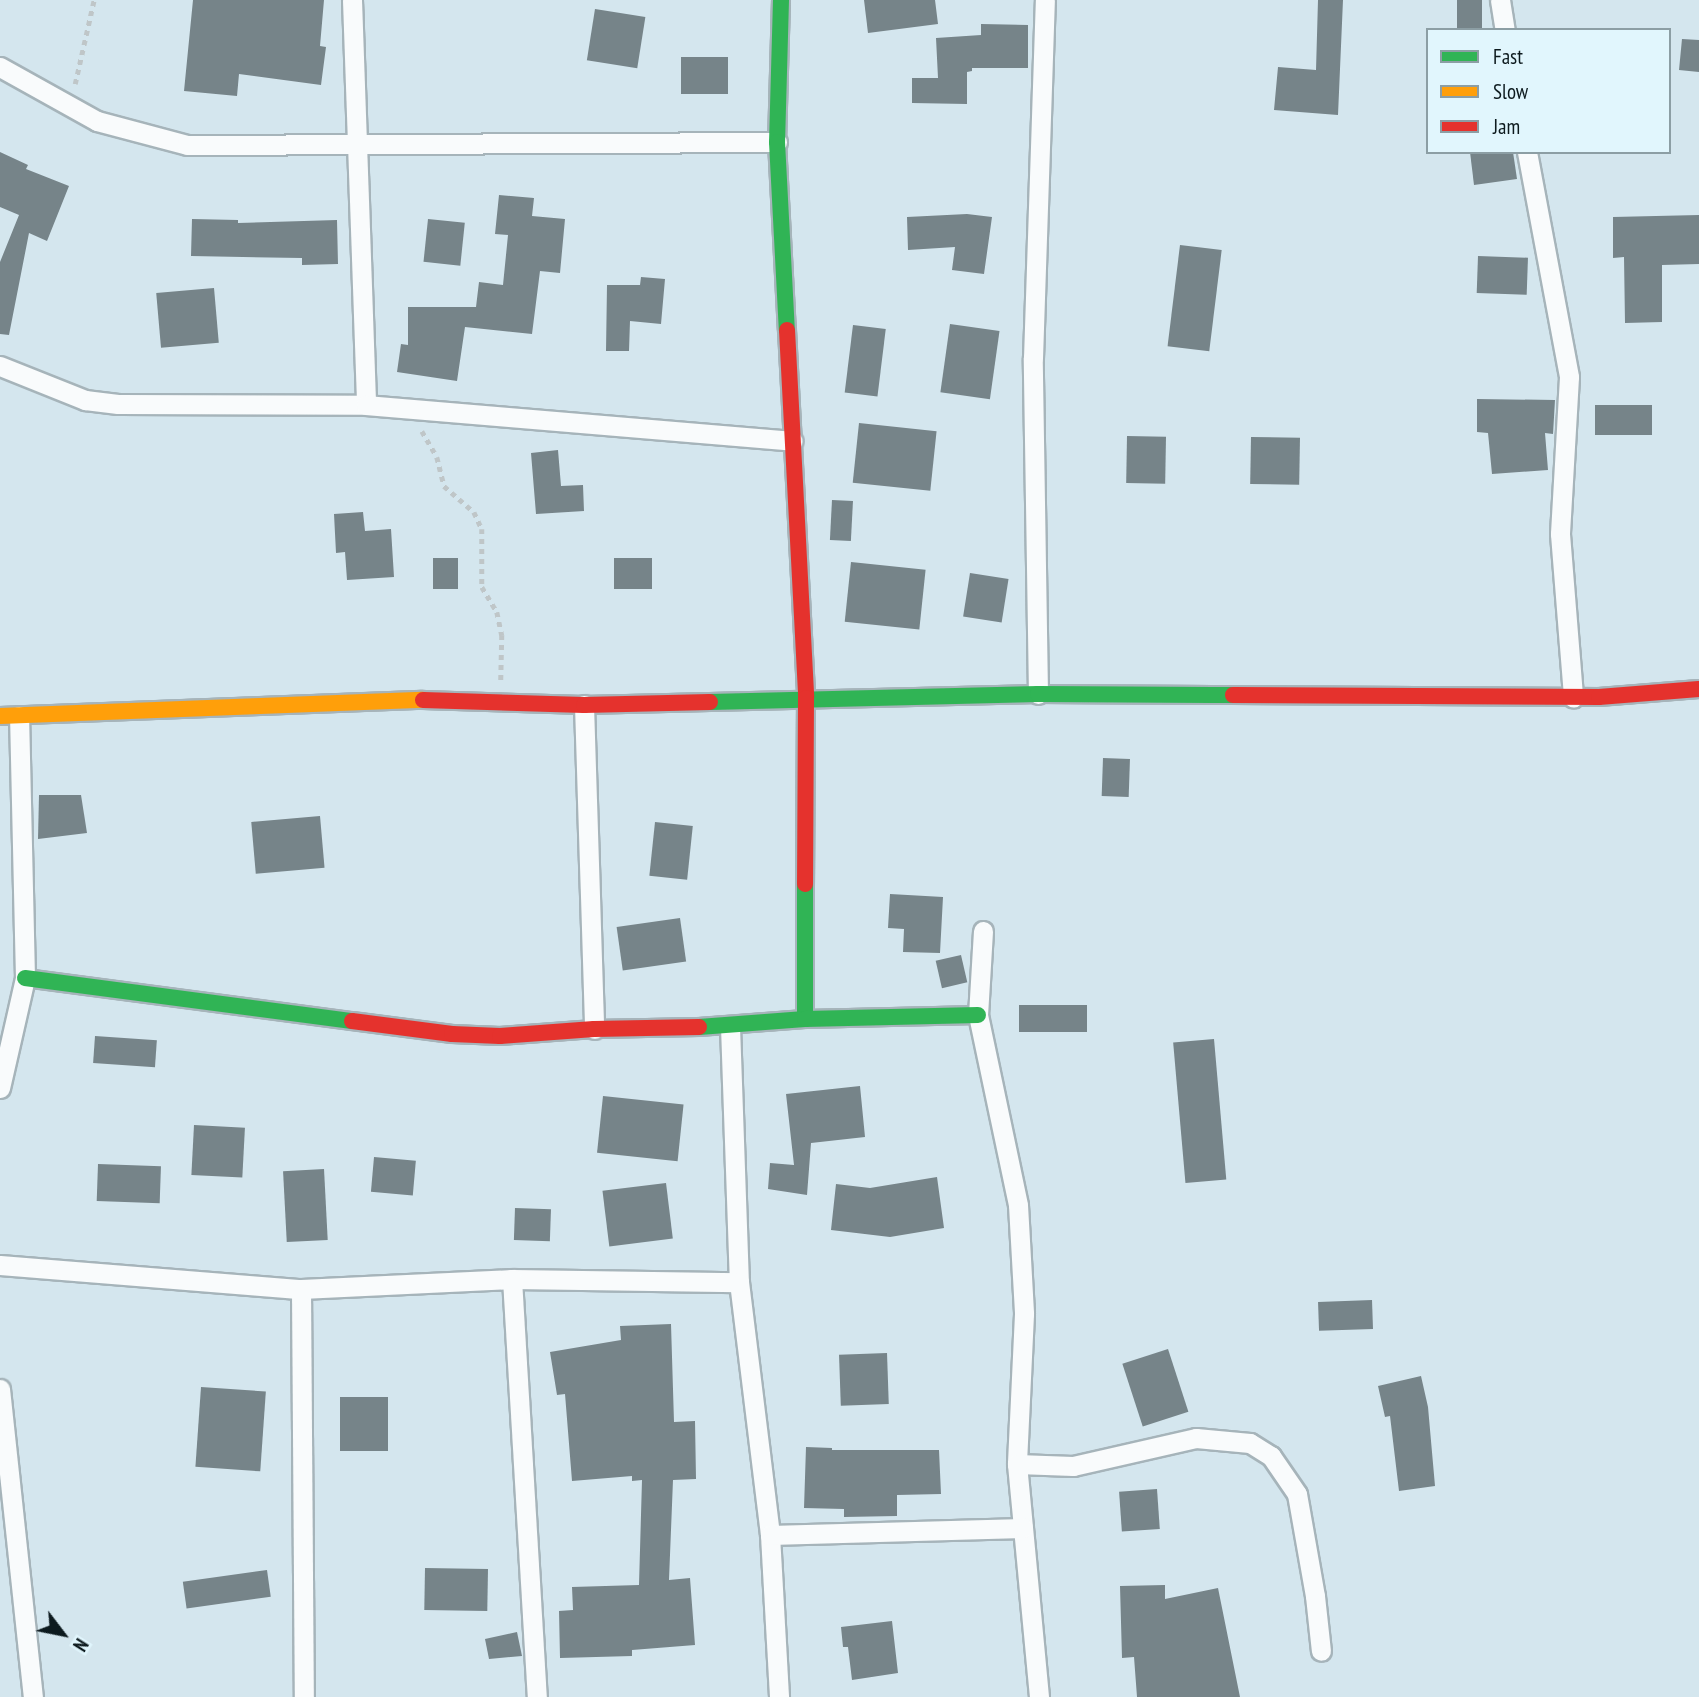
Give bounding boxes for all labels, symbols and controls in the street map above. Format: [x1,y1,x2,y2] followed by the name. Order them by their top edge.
[1426,28,1671,154] legend
[1493,43,1523,70] text: Fast
[1493,78,1528,105] text: Slow
[1493,113,1520,140] text: Jam
[28,1599,98,1669] north arrow
[68,1634,94,1656] text: N

